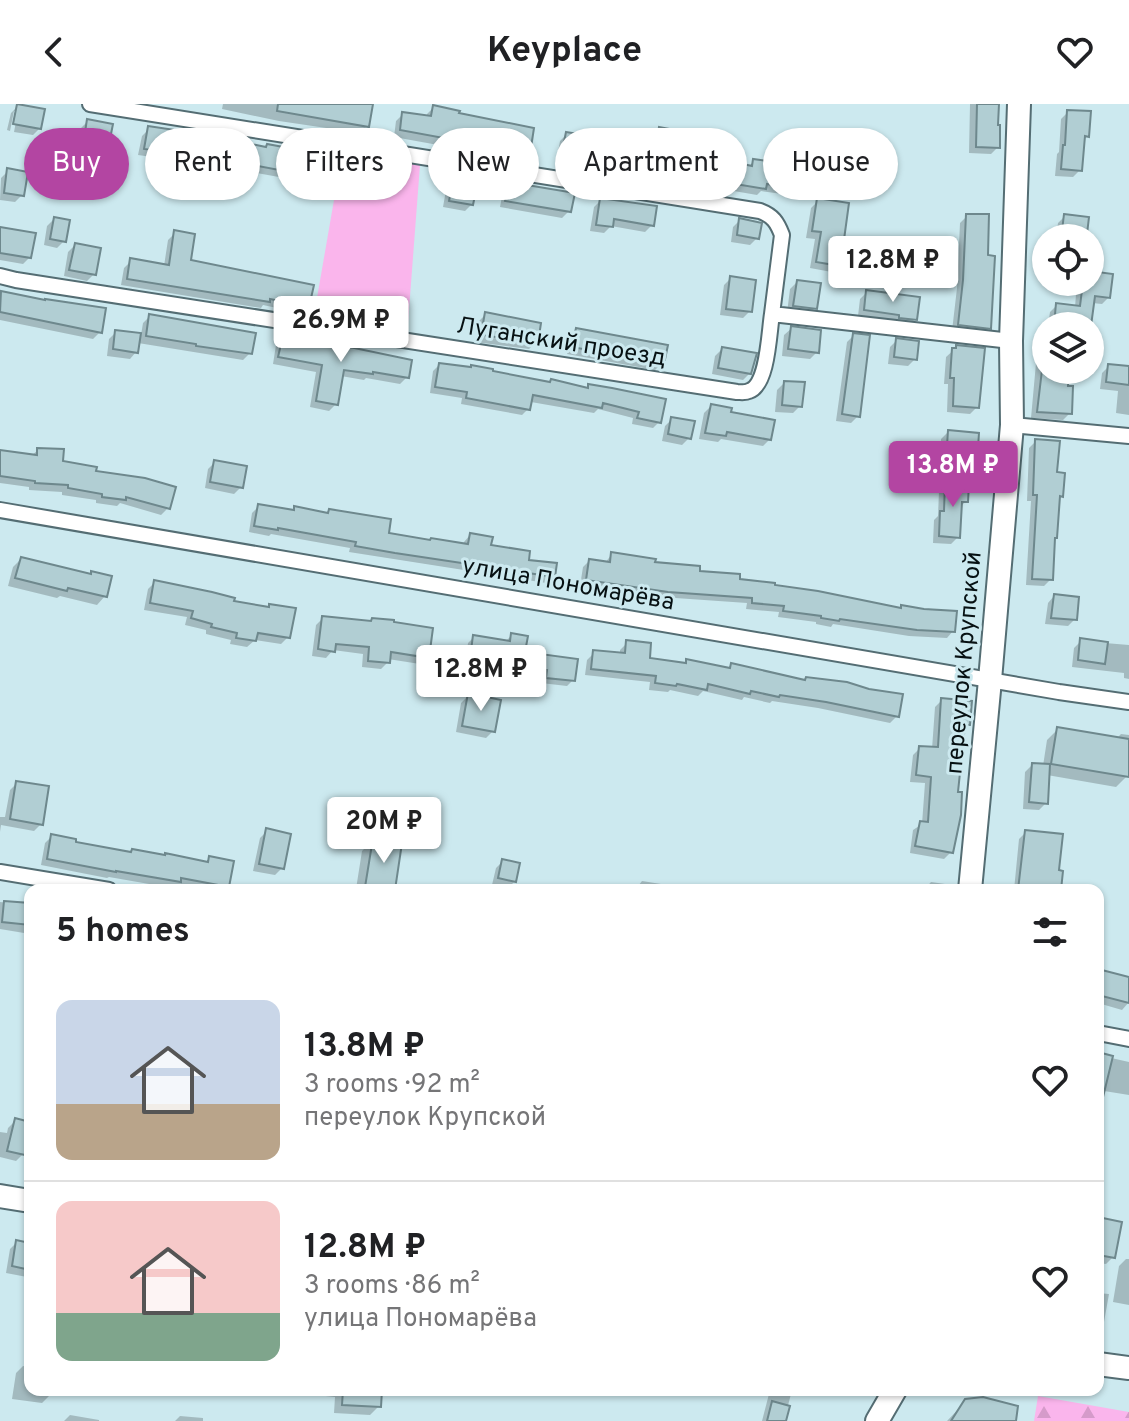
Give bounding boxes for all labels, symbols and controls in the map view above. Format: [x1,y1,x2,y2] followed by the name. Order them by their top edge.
[487,29,642,75] text: Keyplace
[32,30,76,74] icon: back
[1053,30,1097,74] icon: heart
[24,128,129,200] chip: Buy
[145,128,260,200] chip: Rent
[276,128,412,200] chip: Filters
[428,128,539,200] chip: New
[555,128,747,200] chip: Apartment
[763,128,898,200] chip: House
[1032,224,1104,384] map controls
[1032,224,1104,296] button: locate
[819,236,967,304] pin: 12.8M ₽
[846,245,940,278] text: 12.8M ₽
[267,296,415,364] pin: 26.9M ₽
[292,305,390,338] text: 26.9M ₽
[454,312,668,374] street label: Луганский проезд
[1032,312,1104,384] button: layers
[879,441,1027,509] pin: 13.8M ₽
[907,450,999,483] text: 13.8M ₽
[940,550,990,776] street label: переулок Крупской
[460,552,676,618] street label: улица Пономарёва
[407,645,555,713] pin: 12.8M ₽
[434,654,528,687] text: 12.8M ₽
[328,797,440,865] pin: 20M ₽
[345,806,423,839] text: 20M ₽
[1028,910,1072,954] icon: filters
[56,911,190,954] text: 5 homes
[304,1026,425,1069] text: 13.8M ₽
[120,1032,216,1128] icon: home
[1028,1058,1072,1102] icon: heart
[304,1069,480,1102] text: 3 rooms · 92 m²
[304,1102,546,1135] text: переулок Крупской
[304,1227,426,1270] text: 12.8M ₽
[120,1233,216,1329] icon: home
[1028,1259,1072,1303] icon: heart
[304,1270,480,1303] text: 3 rooms · 86 m²
[304,1303,537,1336] text: улица Пономарёва

